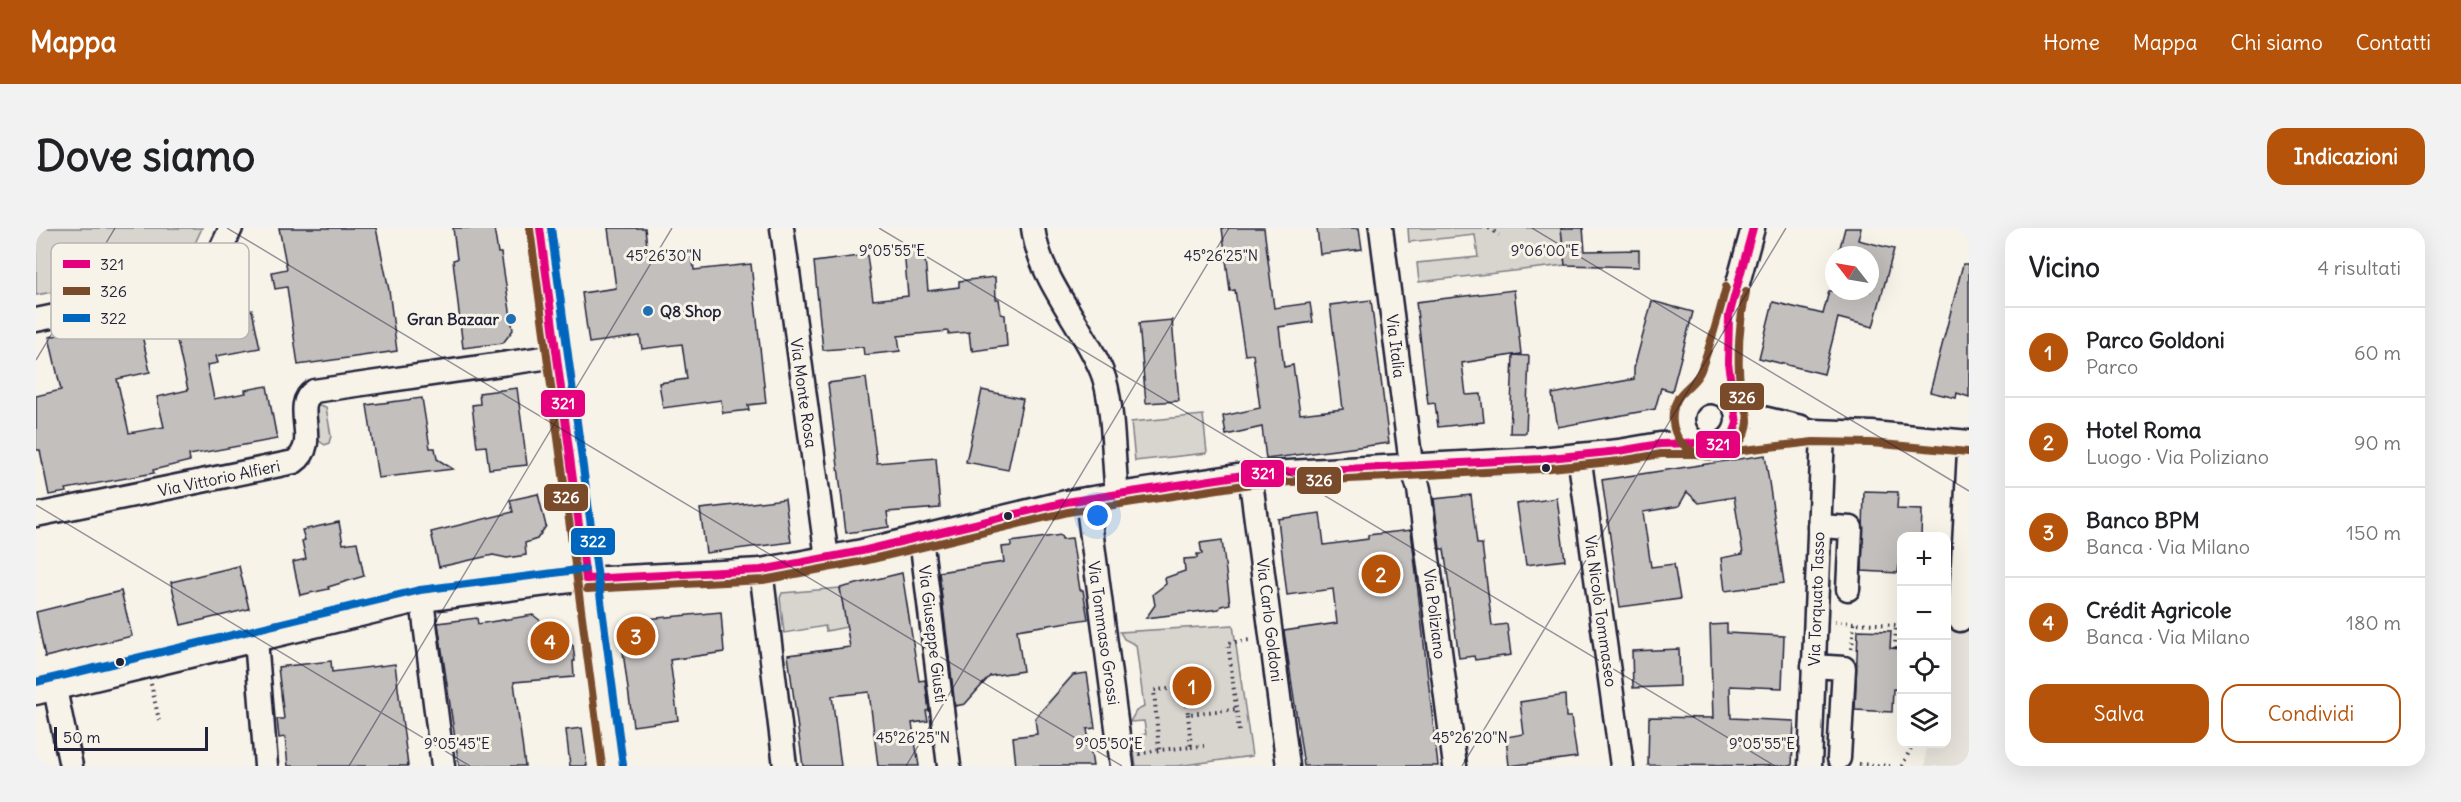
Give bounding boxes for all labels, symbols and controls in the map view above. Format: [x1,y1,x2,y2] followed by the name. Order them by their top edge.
[30,24,116,60] text: Mappa
[2043,29,2100,56] text: Home
[2133,29,2198,56] text: Mappa
[2231,29,2323,56] text: Chi siamo
[2356,29,2431,56] text: Contatti
[2267,128,2425,185] button: Indicazioni
[36,130,255,182] text: Dove siamo
[859,241,925,260] text: 9°05'55"E
[1511,241,1580,260] text: 9°06'00"E
[51,243,249,339] legend
[626,246,702,265] text: 45°26'30"N
[1184,246,1258,265] text: 45°26'25"N
[1825,246,1879,300] north arrow
[2029,251,2100,284] text: Vicino
[100,254,124,274] text: 321
[2317,255,2401,280] text: 4 risultati
[100,281,127,301] text: 326
[660,301,721,322] place label: Q8 Shop
[641,304,655,318] marker: Q8 Shop
[100,308,127,328] text: 322
[407,309,499,329] place label: Gran Bazaar
[504,312,518,326] marker: Gran Bazaar
[1382,313,1410,379] street label: Via Italia
[2086,326,2225,354] text: Parco Goldoni
[786,337,822,449] street label: Via Monte Rosa
[2045,340,2052,365] text: 1
[2354,340,2401,365] text: 60 m
[2086,354,2138,379] text: Parco
[1719,382,1765,411] line badge: 326
[1728,387,1756,407] text: 326
[540,389,586,418] line badge: 321
[551,393,575,413] text: 321
[2086,416,2201,444] text: Hotel Roma
[1695,430,1741,459] line badge: 321
[2043,430,2054,455] text: 2
[2354,430,2401,455] text: 90 m
[1706,434,1730,454] text: 321
[2086,444,2269,469] text: Luogo · Via Poliziano
[156,455,282,501] street label: Via Vittorio Alfieri
[1240,459,1285,488] line badge: 321
[1540,462,1552,474] unlabelled marker
[1251,463,1275,483] text: 321
[1296,466,1342,495] line badge: 326
[1305,470,1333,490] text: 326
[543,483,589,512] line badge: 326
[552,487,580,507] text: 326
[1083,501,1112,530] your location
[2086,506,2200,534] text: Banco BPM
[1002,510,1014,522] unlabelled marker
[2043,520,2054,545] text: 3
[2346,520,2401,545] text: 150 m
[570,527,616,556] line badge: 322
[580,531,607,551] text: 322
[1804,531,1828,667] street label: Via Torquato Tasso
[1897,532,1951,748] map controls
[1897,532,1951,586] button: +
[1580,534,1622,688] street label: Via Nicolò Tommaseo
[2086,534,2250,559] text: Banca · Via Milano
[1362,552,1400,596] pin: 2
[1252,557,1288,683] street label: Via Carlo Goldoni
[1084,560,1124,706] street label: Via Tommaso Grossi
[915,564,951,704] street label: Via Giuseppe Giusti
[1420,568,1450,660] street label: Via Poliziano
[1897,586,1951,640] button: −
[2086,596,2232,624] text: Crédit Agricole
[2043,610,2054,635] text: 4
[2346,610,2401,635] text: 180 m
[616,614,656,658] pin: 3
[530,618,570,664] pin: 4
[2086,624,2250,649] text: Banca · Via Milano
[1897,640,1951,694] button: locate
[114,656,126,668] unlabelled marker
[1172,664,1212,708] pin: 1
[2029,684,2209,743] button: Salva
[2221,684,2401,743] button: Condividi
[1897,694,1951,748] button: layers
[54,724,208,752] scale bar
[63,727,101,747] text: 50 m
[876,728,950,747] text: 45°26'25"N
[1432,728,1508,747] text: 45°26'20"N
[424,734,490,753] text: 9°05'45"E
[1075,734,1143,753] text: 9°05'50"E
[1729,734,1795,753] text: 9°05'55"E

